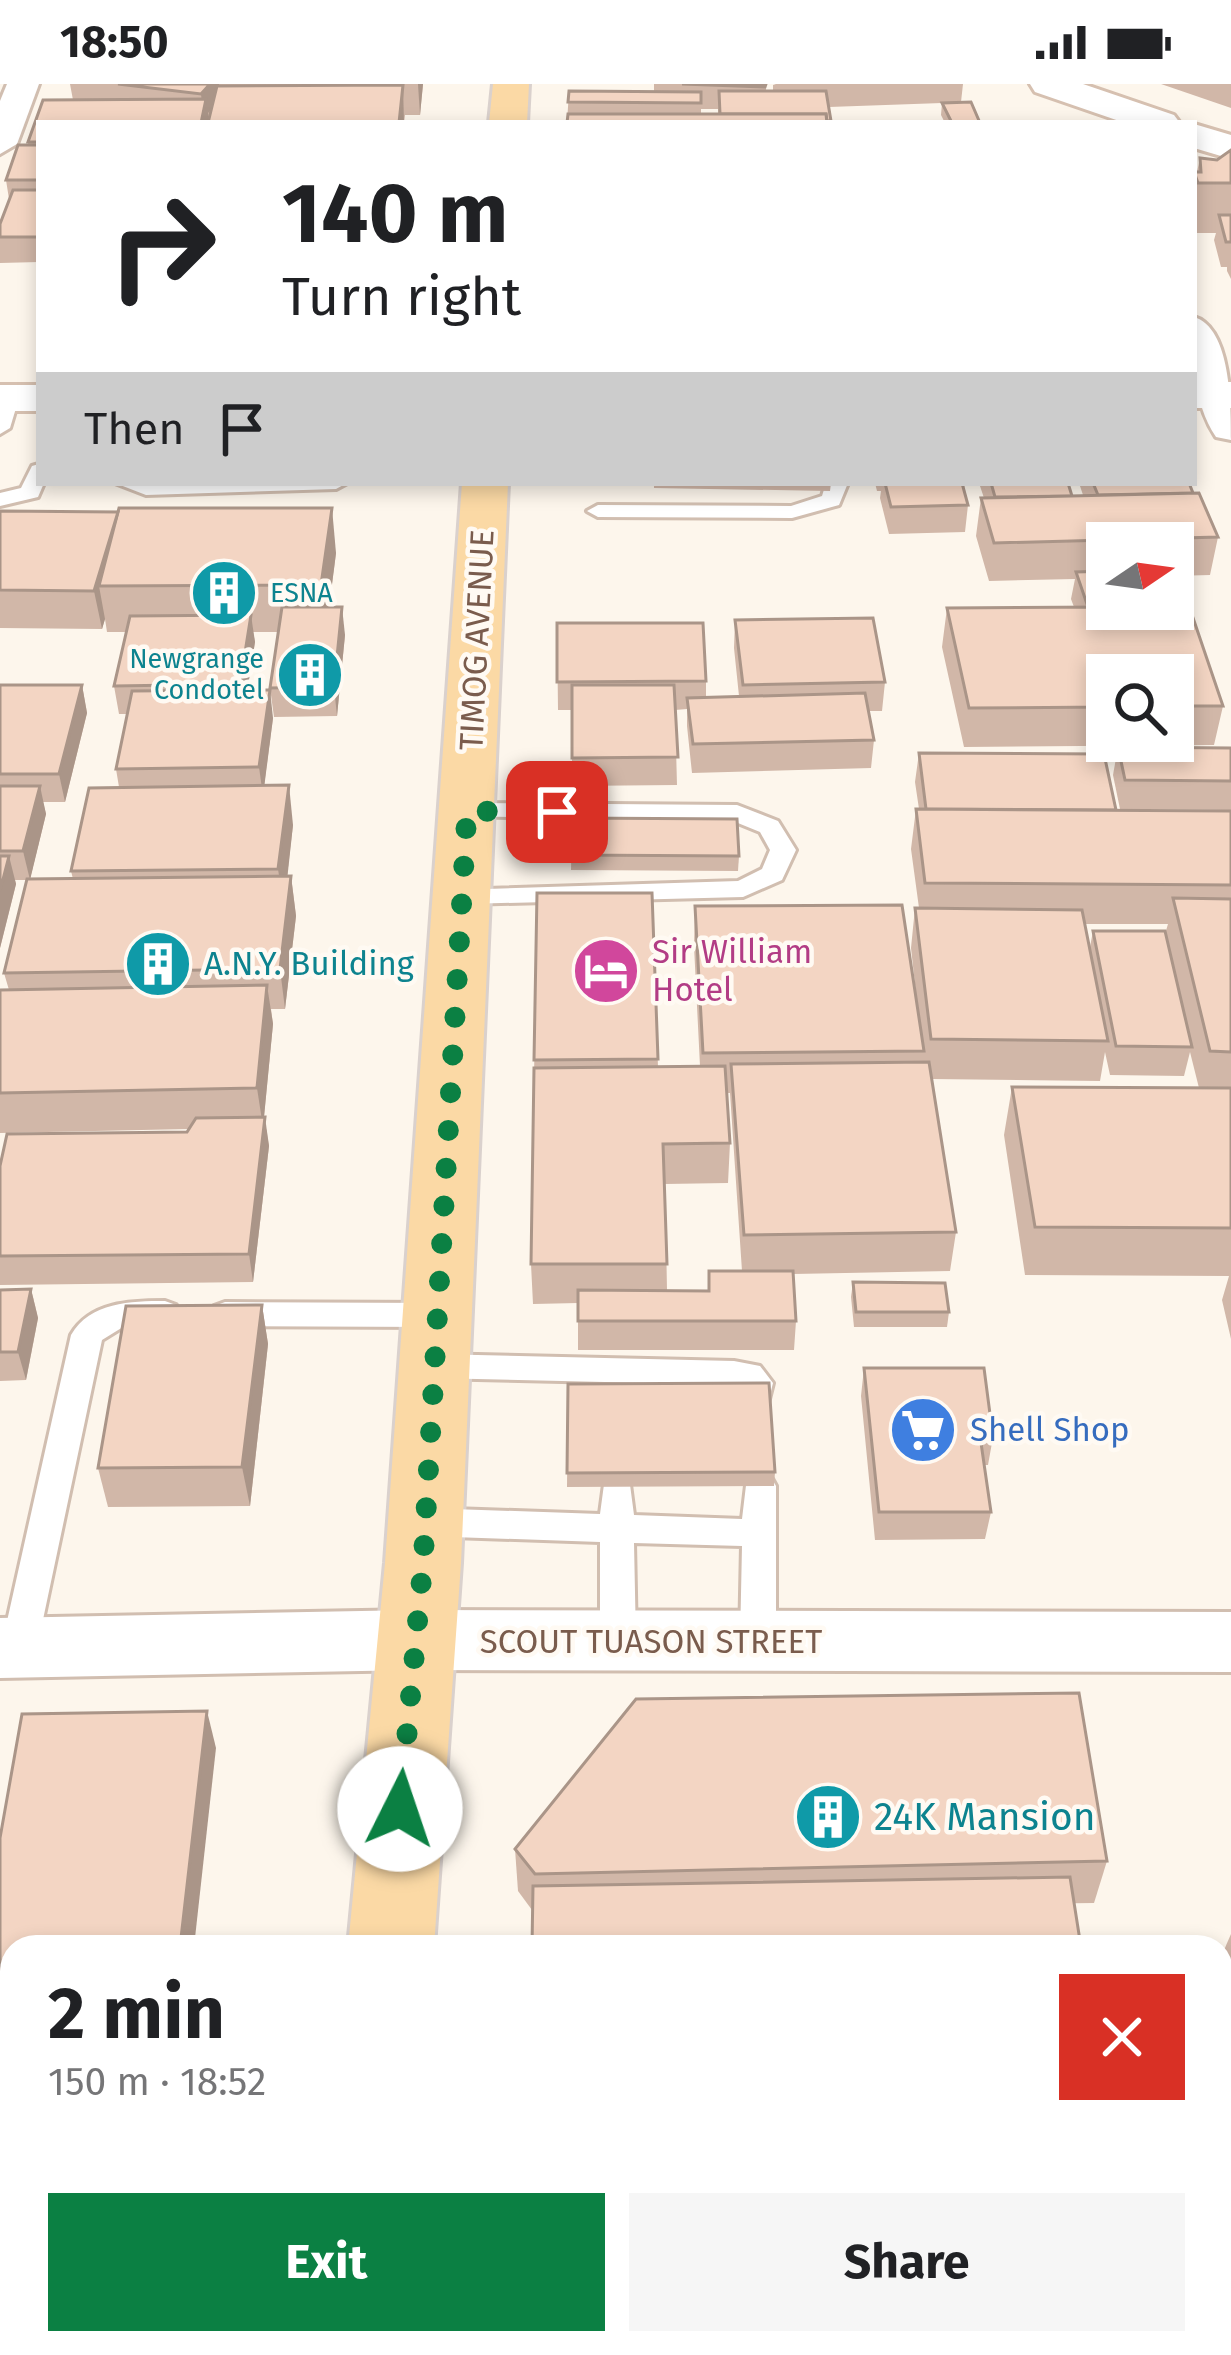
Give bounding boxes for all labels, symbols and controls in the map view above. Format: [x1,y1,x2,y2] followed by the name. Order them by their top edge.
[60,15,169,69] text: 18:50
[282,163,508,264] text: 140 m
[84,168,240,324] icon: right
[282,265,521,329] text: Turn right
[209,396,275,462] icon: arrive
[84,402,185,456] text: Then
[1086,522,1194,630] north arrow
[1086,522,1194,762] map controls
[451,529,503,751] street label: TIMOG AVENUE
[189,558,259,628] building icon: ESNA
[270,577,333,609] place label: ESNA
[275,640,345,710] building icon: Newgrange Condotel
[129,643,264,706] place label: Newgrange Condotel
[1086,654,1194,762] button: search
[506,761,608,863] pin
[524,779,590,845] icon: arrive
[123,929,193,999] building icon: A.N.Y. Building
[652,932,812,1010] place label: Sir William Hotel
[571,936,641,1006] hotel icon: Sir William Hotel
[204,944,415,984] place label: A.N.Y. Building
[888,1395,958,1465] supermarket icon: Shell Shop
[970,1410,1130,1450] place label: Shell Shop
[480,1622,822,1662] street label: SCOUT TUASON STREET
[337,1746,463,1872] position arrow
[793,1782,863,1852] building icon: 24K Mansion
[874,1794,1096,1840] place label: 24K Mansion
[48,1971,225,2057] text: 2 min
[1059,1974,1185,2100] button: close
[48,2059,266,2105] text: 150 m · 18:52
[48,2193,605,2331] button: Exit
[629,2193,1185,2331] button: Share

